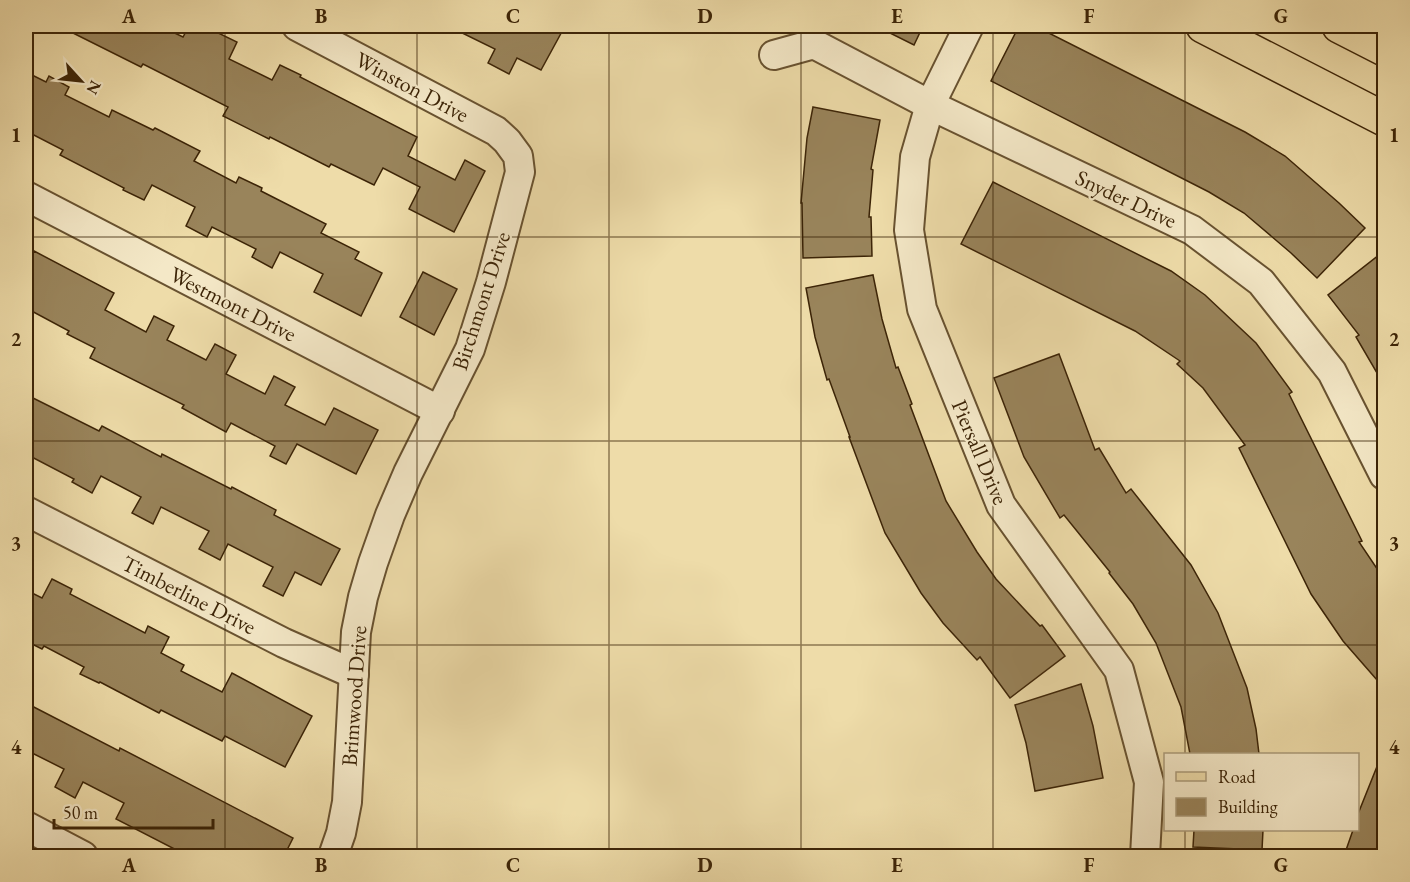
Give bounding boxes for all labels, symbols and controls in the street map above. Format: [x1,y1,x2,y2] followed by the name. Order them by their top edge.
[121,3,137,29] text: A
[315,3,327,29] text: B
[506,3,520,29] text: C
[697,3,713,29] text: D
[891,3,903,29] text: E
[1084,3,1095,29] text: F
[1274,3,1288,29] text: G
[350,45,474,129] street label: Winston Drive
[51,51,111,111] north arrow
[82,77,106,98] text: N
[11,122,21,148] text: 1
[1389,122,1399,148] text: 1
[1071,163,1182,235] street label: Snyder Drive
[445,228,517,374] street label: Birchmont Drive
[165,260,302,349] street label: Westmont Drive
[11,326,22,352] text: 2
[1389,326,1400,352] text: 2
[945,395,1015,509] street label: Piersall Drive
[11,530,21,556] text: 3
[1389,530,1399,556] text: 3
[117,549,261,641] street label: Timberline Drive
[335,624,373,767] street label: Brimwood Drive
[11,734,22,760] text: 4
[1389,734,1400,760] text: 4
[1164,753,1359,831] legend
[1218,765,1257,788] text: Road
[54,792,213,830] scale bar
[1218,795,1278,818] text: Building
[63,801,98,824] text: 50 m
[121,852,137,878] text: A
[315,852,327,878] text: B
[506,852,520,878] text: C
[697,852,713,878] text: D
[891,852,903,878] text: E
[1084,852,1095,878] text: F
[1274,852,1288,878] text: G

